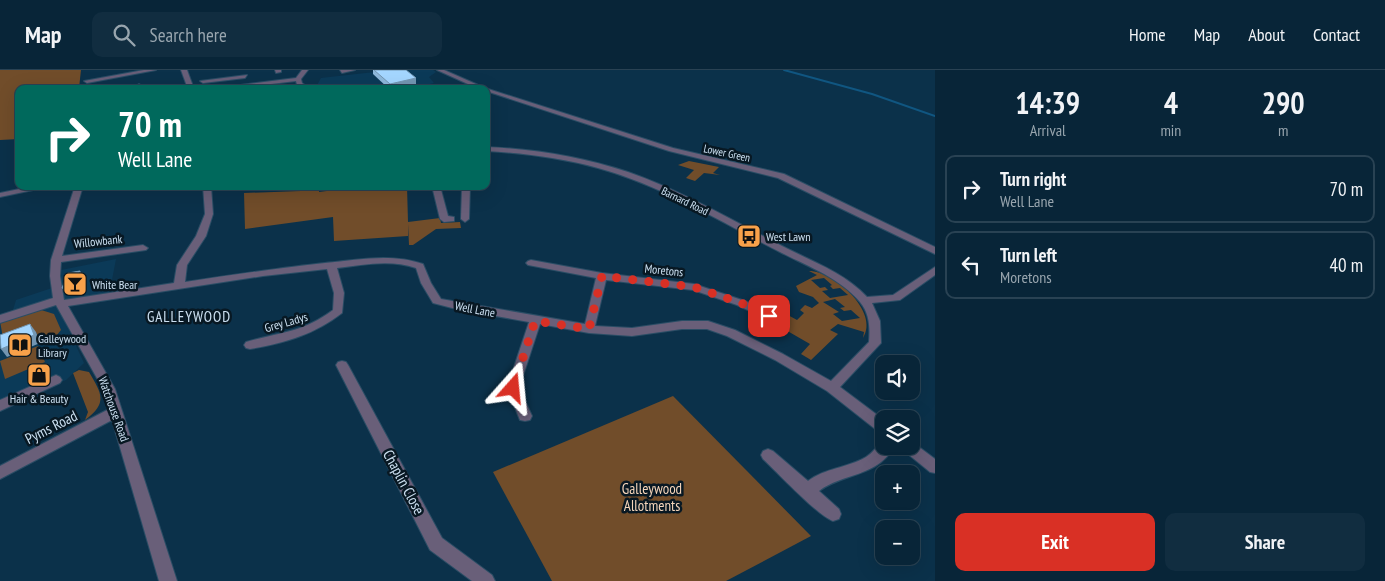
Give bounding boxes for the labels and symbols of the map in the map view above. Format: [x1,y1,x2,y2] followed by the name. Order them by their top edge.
[702,141,752,165] street label: Lower Green
[659,184,711,219] street label: Barnard Road
[736,223,762,249] bus stop icon: West Lawn
[766,229,810,244] place label: West Lawn
[73,231,123,251] street label: Willowbank
[644,261,684,279] street label: Moretons
[62,271,88,297] bar icon: White Bear
[92,277,138,292] place label: White Bear
[748,295,790,337] pin
[454,298,496,320] street label: Well Lane
[147,307,231,326] district label: GALLEYWOOD
[263,309,309,335] street label: Grey Ladys
[38,331,86,360] place label: Galleywood Library
[7,332,33,358] library icon: Galleywood Library
[486,361,538,413] position arrow
[26,362,52,388] shop icon: Hair & Beauty
[95,375,133,443] street label: Watchouse Road
[10,391,69,406] place label: Hair & Beauty
[22,406,80,448] street label: Pyms Road
[379,446,429,518] street label: Chaplin Close
[622,479,682,515] park label: Galleywood Allotments

